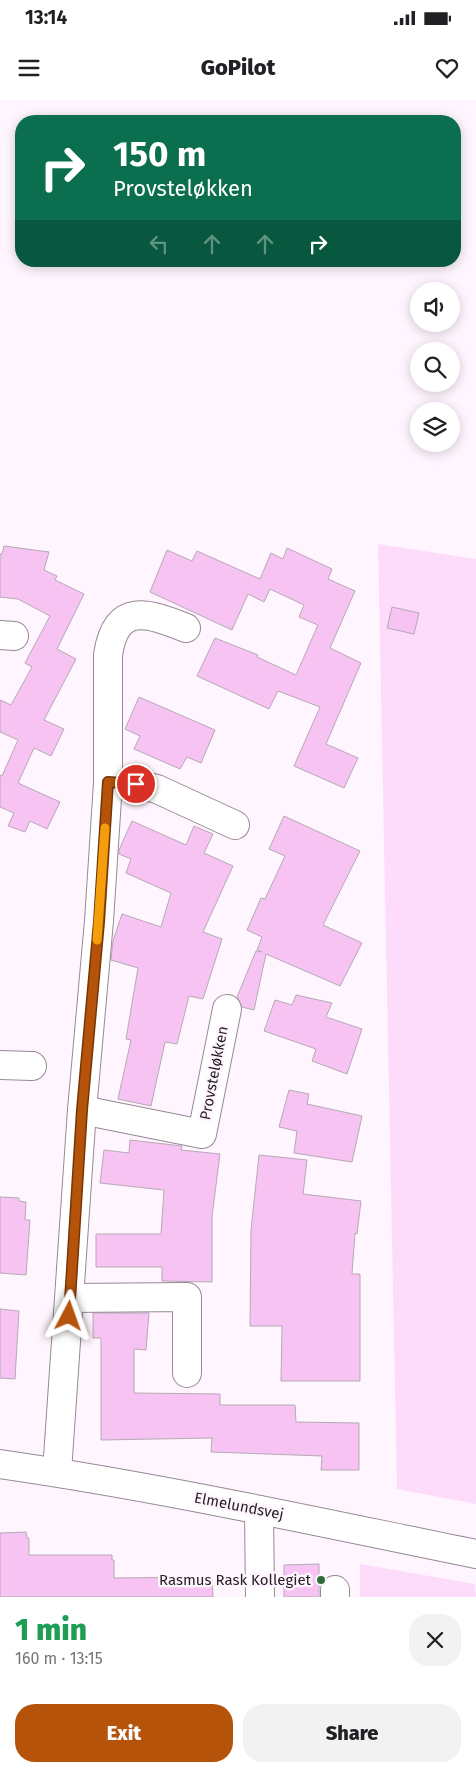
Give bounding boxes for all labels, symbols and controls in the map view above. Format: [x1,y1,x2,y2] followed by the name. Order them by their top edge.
[25,6,67,29] text: 13:14
[15,54,43,82] icon: menu
[201,54,275,81] text: GoPilot
[433,54,461,82] icon: heart
[113,133,206,175] text: 150 m
[30,135,95,200] icon: right
[113,175,253,202] text: Provsteløkken
[145,230,173,258] icon: left
[198,230,226,258] icon: ahead
[251,230,279,258] icon: ahead
[304,230,332,258] icon: right
[410,282,460,452] map controls
[410,282,460,332] button: sound
[410,342,460,392] button: search
[410,402,460,452] button: layers
[115,763,157,805] pin
[122,770,150,798] icon: arrive
[196,1024,232,1122] street label: Provsteløkken
[42,1289,94,1341] position arrow
[193,1489,285,1523] street label: Elmelundsvej
[159,1571,312,1589] place label: Rasmus Rask Kollegiet
[315,1574,327,1586] marker: Rasmus Rask Kollegiet
[15,1612,87,1648] text: 1 min
[409,1614,461,1666] button: close
[15,1649,103,1668] text: 160 m · 13:15
[15,1704,233,1762] button: Exit
[243,1704,461,1762] button: Share

